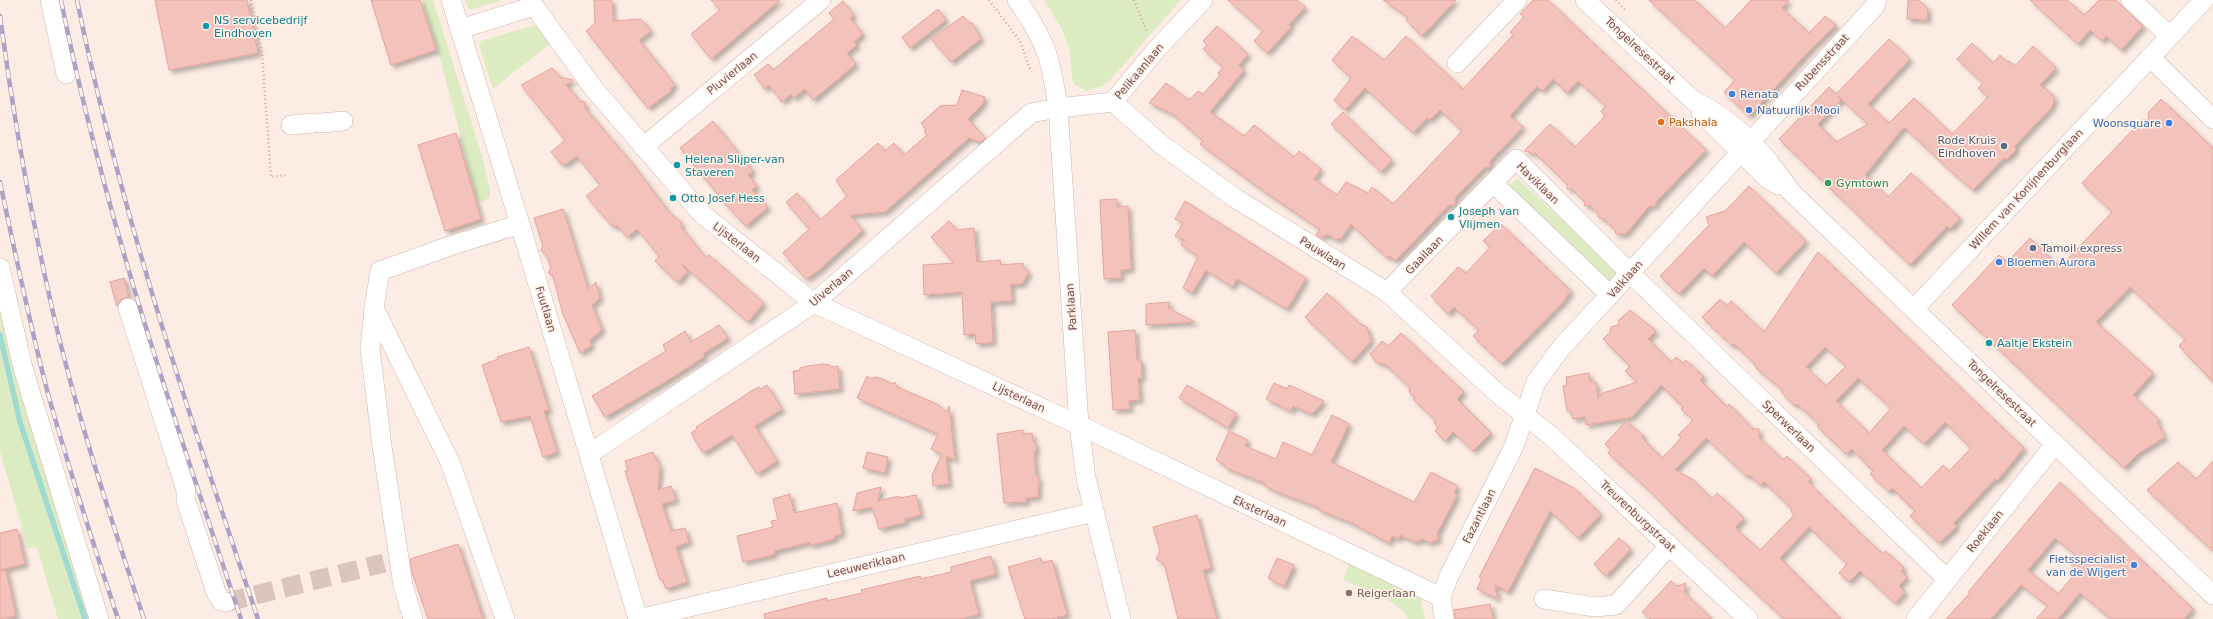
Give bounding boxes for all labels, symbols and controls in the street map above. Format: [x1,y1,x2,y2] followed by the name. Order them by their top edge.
[214,14,308,40] place label: NS servicebedrijf Eindhoven
[1601,14,1678,87] street label: Tongelresestraat
[201,21,211,31] marker: NS servicebedrijf Eindhoven
[1793,31,1852,93] street label: Rubensstraat
[1112,41,1167,102] street label: Pelikaanlaan
[705,49,760,98] street label: Pluvierlaan
[1740,88,1779,101] place label: Renata
[1727,89,1737,99] marker: Renata
[1757,104,1840,117] place label: Natuurlijk Mooi
[1744,105,1754,115] marker: Natuurlijk Mooi
[1669,116,1718,129] place label: Pakshala
[1656,117,1666,127] marker: Pakshala
[2093,117,2161,130] place label: Woonsquare
[2164,118,2174,128] marker: Woonsquare
[1967,126,2086,252] street label: Willem van Konijnenburglaan
[1937,134,1996,160] place label: Rode Kruis Eindhoven
[1999,141,2009,151] marker: Rode Kruis Eindhoven
[685,153,785,179] place label: Helena Slijper-van Staveren
[672,160,682,170] marker: Helena Slijper-van Staveren
[1514,160,1562,207] street label: Haviklaan
[1836,177,1889,190] place label: Gymtown
[1823,178,1833,188] marker: Gymtown
[681,192,765,205] place label: Otto Josef Hess
[668,193,678,203] marker: Otto Josef Hess
[1458,205,1519,231] place label: Joseph van Vlijmen
[1446,212,1456,222] marker: Joseph van Vlijmen
[710,220,763,265] street label: Lijsterlaan
[1403,233,1446,277] street label: Gaailaan
[1297,234,1348,273] street label: Pauwlaan
[2040,242,2123,255] place label: Tamoil express
[2028,243,2038,253] marker: Tamoil express
[2007,256,2096,269] place label: Bloemen Aurora
[1994,257,2004,267] marker: Bloemen Aurora
[1605,258,1646,301] street label: Valklaan
[807,266,856,309] street label: Uiverlaan
[1063,283,1080,331] street label: Parklaan
[532,285,559,334] street label: Fuutlaan
[1997,337,2072,350] place label: Aaltje Ekstein
[1984,338,1994,348] marker: Aaltje Ekstein
[1964,356,2039,430] street label: Tongelresestraat
[990,379,1047,415] street label: Lijsterlaan
[1759,398,1818,455] street label: Sperwerlaan
[1596,477,1679,555] street label: Treurenburgstraat
[1460,487,1499,546] street label: Fazantlaan
[1231,493,1289,530] street label: Eksterlaan
[1964,508,2006,555] street label: Roeklaan
[826,550,906,581] street label: Leeuweriklaan
[2046,553,2127,579] place label: Fietsspecialist van de Wijgert
[2129,560,2139,570] marker: Fietsspecialist van de Wijgert
[1357,587,1416,600] place label: Reigerlaan
[1344,588,1354,598] marker: Reigerlaan

